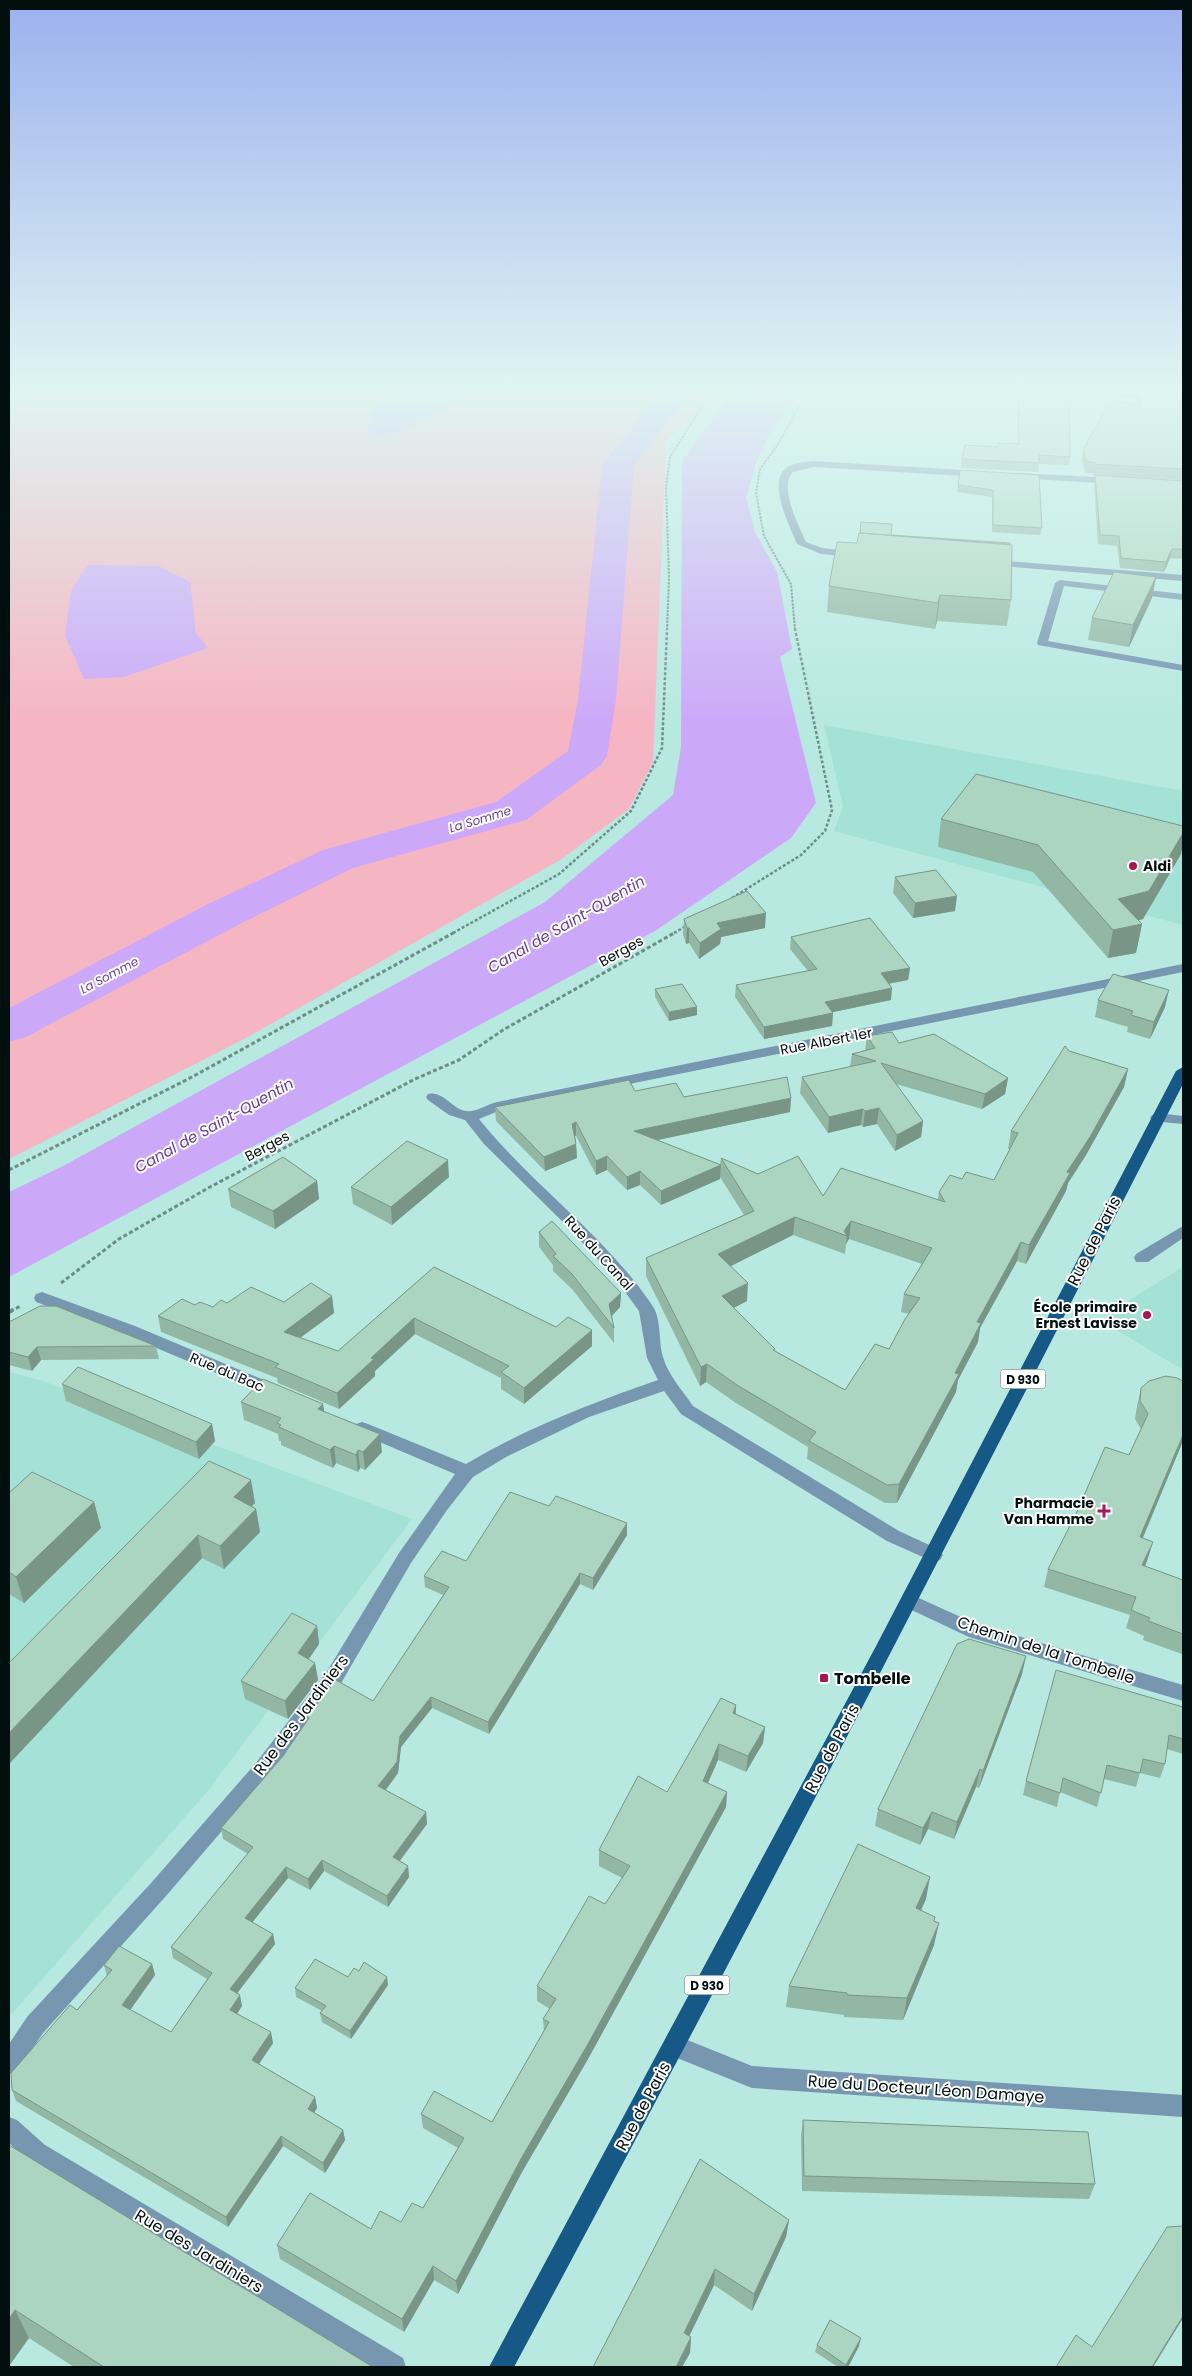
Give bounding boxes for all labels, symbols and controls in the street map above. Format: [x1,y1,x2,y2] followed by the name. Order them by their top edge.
[447,801,513,836] water label: La Somme
[1143,856,1171,876] place label: Aldi
[1127,860,1139,872] marker: Aldi
[483,870,649,978] water label: Canal de Saint-Quentin
[595,931,647,971] street label: Berges
[77,952,142,997] water label: La Somme
[778,1022,874,1060] street label: Rue Albert 1er
[131,1073,297,1177] water label: Canal de Saint-Quentin
[241,1126,293,1166] street label: Berges
[1062,1192,1126,1290] street label: Rue de Paris
[560,1211,638,1295] street label: Rue du Canal
[1034,1297,1137,1333] place label: École primaire Ernest Lavisse
[1141,1309,1153,1321] marker: École primaire Ernest Lavisse
[187,1347,267,1397] street label: Rue du Bac
[1000,1370,1046,1388] road number: D 930
[1004,1493,1094,1529] place label: Pharmacie Van Hamme
[1098,1505,1110,1517] marker: Pharmacie Van Hamme
[954,1610,1138,1690] street label: Chemin de la Tombelle
[248,1650,354,1780] street label: Rue des Jardiniers
[834,1667,911,1690] place label: Tombelle
[818,1672,830,1684] marker: Tombelle
[799,1700,865,1796] street label: Rue de Paris
[684,1976,730,1994] road number: D 930
[610,2058,676,2154] street label: Rue de Paris
[807,2069,1045,2109] street label: Rue du Docteur Léon Damaye
[131,2204,267,2298] street label: Rue des Jardiniers

